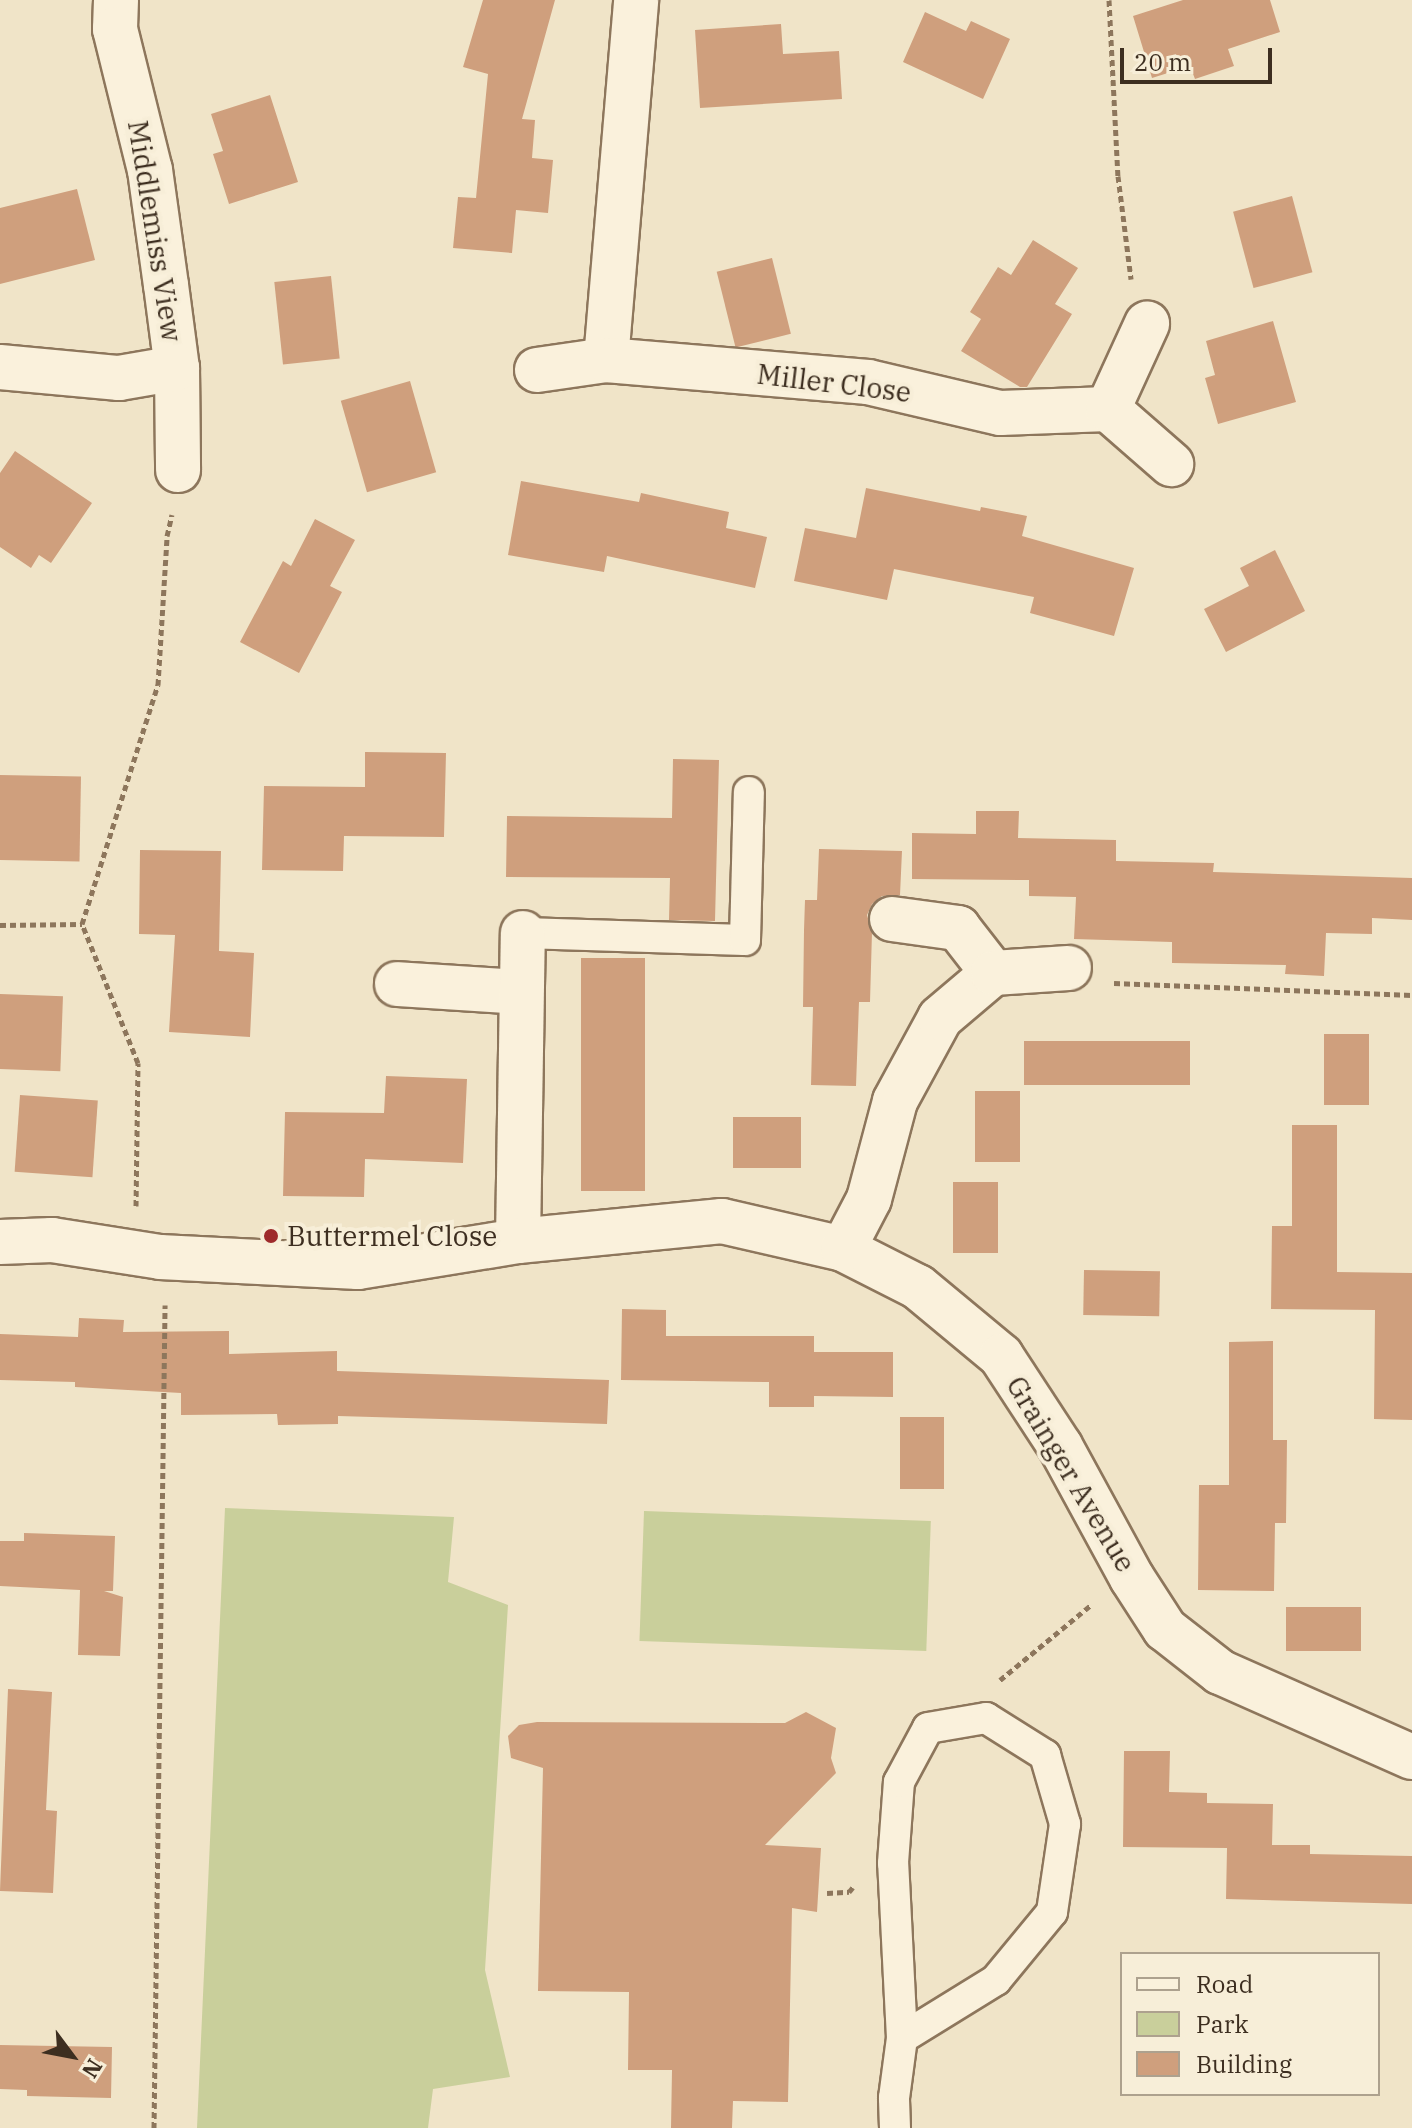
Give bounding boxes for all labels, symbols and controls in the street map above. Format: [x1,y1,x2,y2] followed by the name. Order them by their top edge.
[1124,32,1276,82] scale bar
[1134,46,1191,78] text: 20 m
[121,118,189,344] street label: Middlemiss View
[755,357,913,409] street label: Miller Close
[287,1219,497,1253] place label: Buttermel Close
[262,1227,280,1245] marker: Buttermel Close
[999,1370,1143,1578] street label: Grainger Avenue
[1120,1952,1380,2096] legend
[1196,1968,1253,2000] text: Road
[1196,2008,1248,2040] text: Park
[32,2016,112,2096] north arrow
[1196,2048,1292,2080] text: Building
[76,2054,110,2084] text: N

